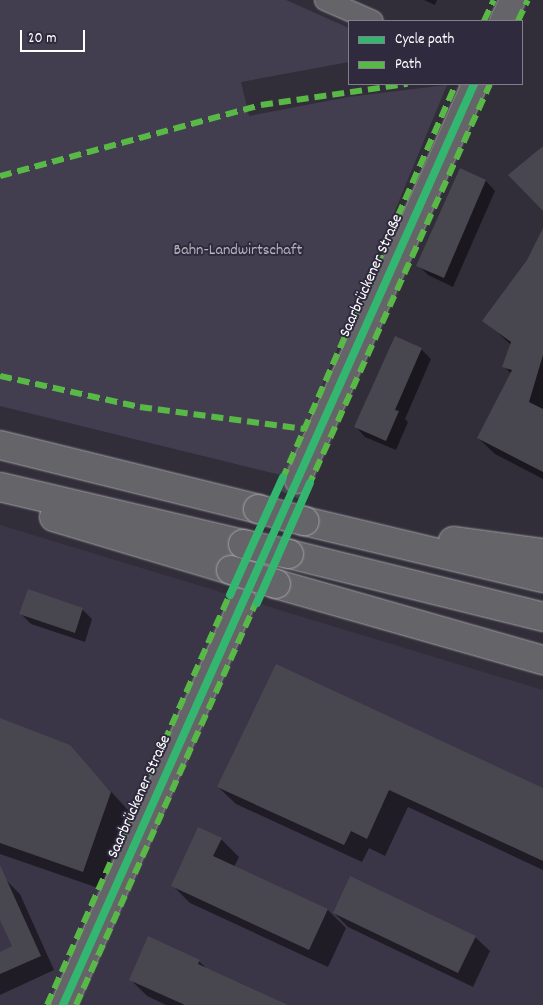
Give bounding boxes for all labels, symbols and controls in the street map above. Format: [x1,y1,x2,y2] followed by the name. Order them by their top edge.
[22,20,88,52] scale bar
[348,20,523,85] legend
[28,28,56,50] text: 20 m
[395,29,454,51] text: Cycle path
[395,54,421,76] text: Path
[336,211,408,341] street label: Saarbrückener Straße
[174,241,302,261] park label: Bahn-Landwirtschaft
[104,732,176,862] street label: Saarbrückener Straße

